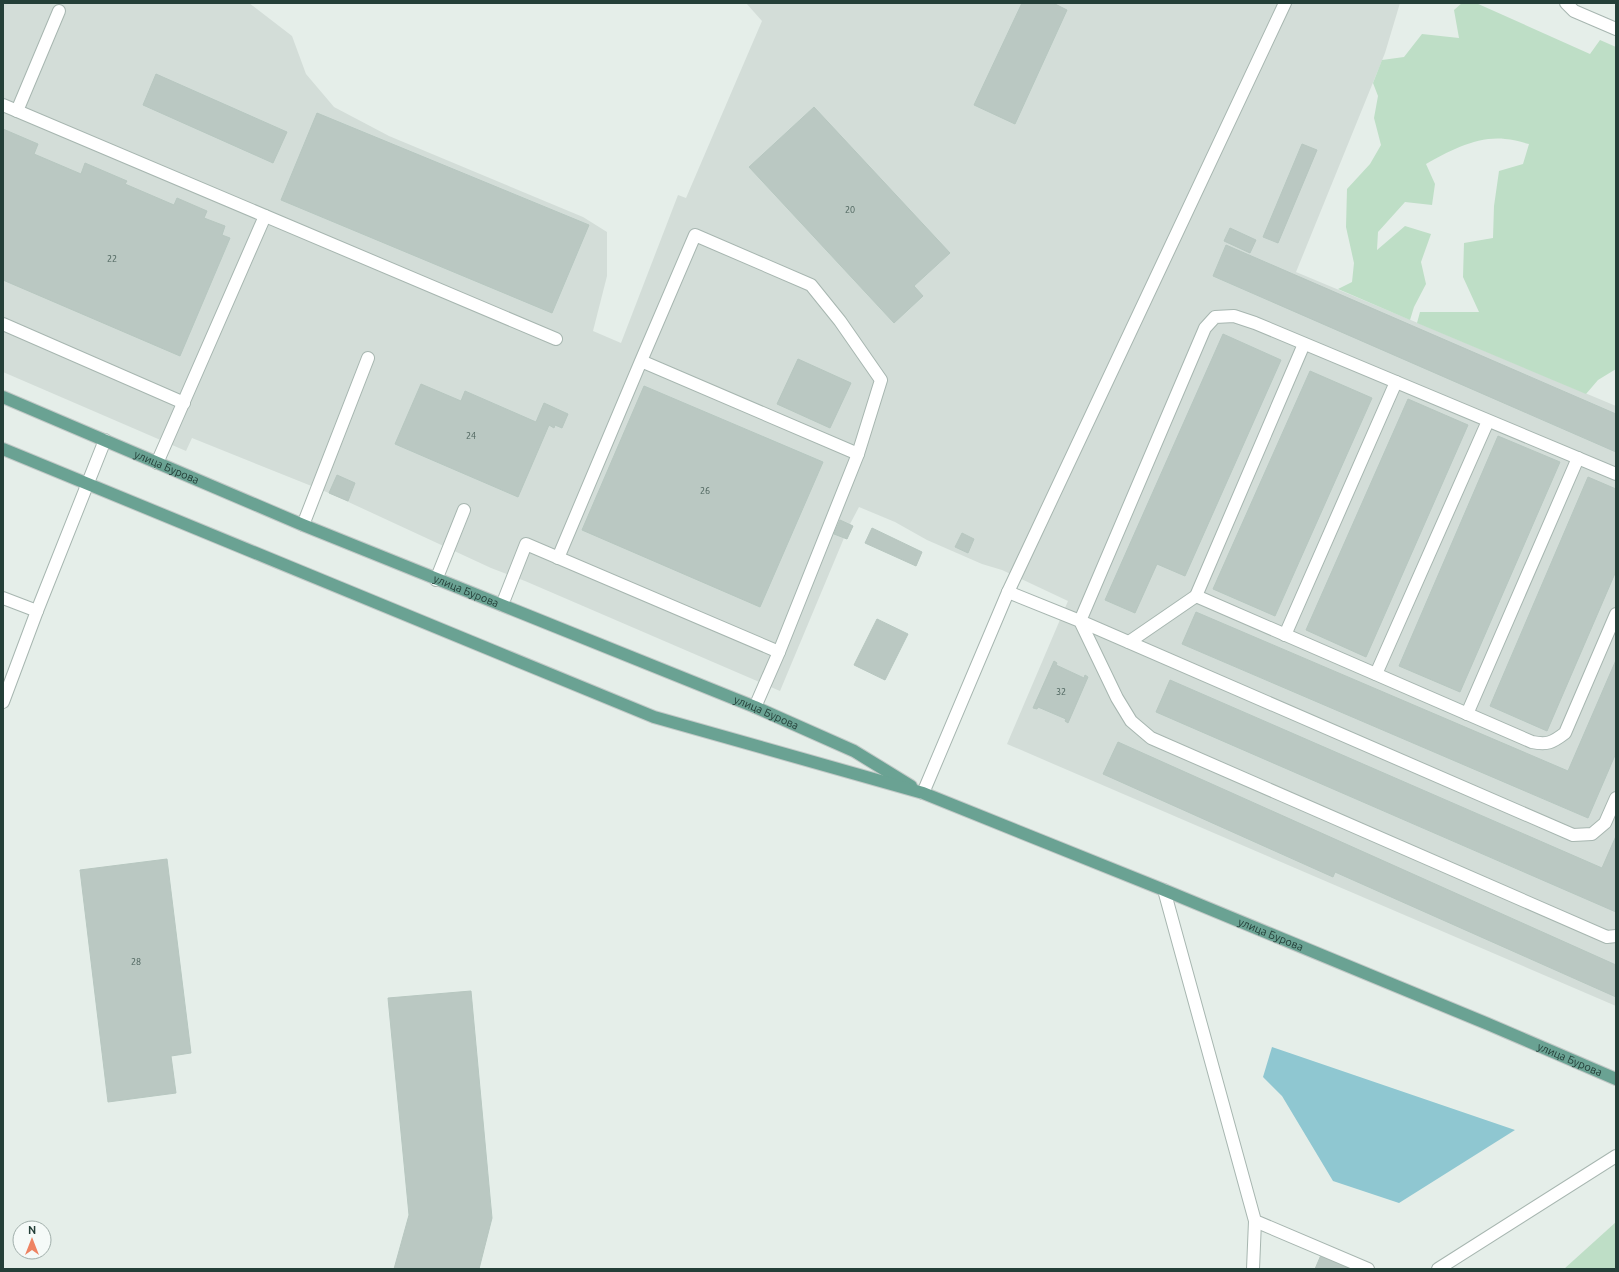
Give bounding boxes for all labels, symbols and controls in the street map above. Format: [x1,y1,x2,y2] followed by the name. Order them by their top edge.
[845,205,855,215] house number: 20
[107,254,117,264] house number: 22
[466,431,476,441] house number: 24
[132,448,201,486] street label: улица Бурова
[700,486,710,496] house number: 26
[432,572,501,609] street label: улица Бурова
[1056,687,1066,697] house number: 32
[732,693,801,732] street label: улица Бурова
[1237,915,1305,953] street label: улица Бурова
[131,957,141,967] house number: 28
[1536,1040,1604,1078] street label: улица Бурова
[12,1220,52,1260] north arrow
[28,1224,36,1236] text: N

